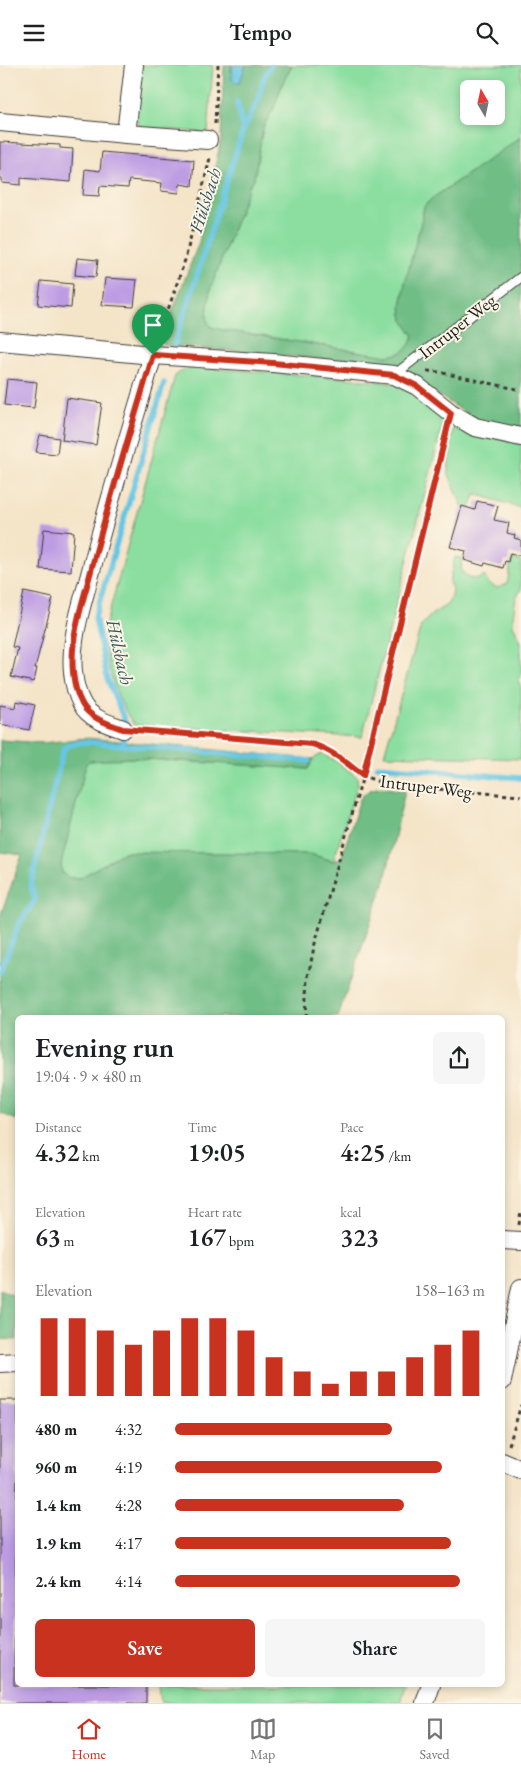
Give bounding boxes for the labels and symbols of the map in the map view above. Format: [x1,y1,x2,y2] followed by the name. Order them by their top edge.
[460,80,505,125] north arrow
[183,164,227,236] water label: Hülsbach
[414,288,501,363] street label: Intruper Weg
[132,304,174,355] pin
[100,616,140,687] water label: Hülsbach
[379,769,473,803] street label: Intruper Weg

